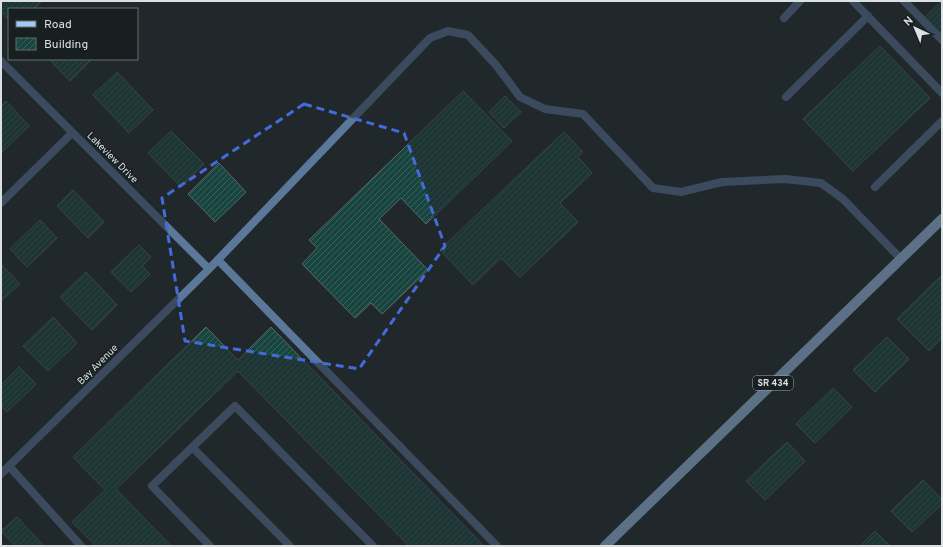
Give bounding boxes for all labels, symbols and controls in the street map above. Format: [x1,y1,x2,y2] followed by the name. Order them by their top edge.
[8,8,138,60] legend
[895,8,935,48] north arrow
[901,14,916,29] text: N
[44,17,72,33] text: Road
[44,37,88,53] text: Building
[84,130,140,186] street label: Lakeview Drive
[75,342,121,388] street label: Bay Avenue
[753,376,793,390] road number: SR 434

